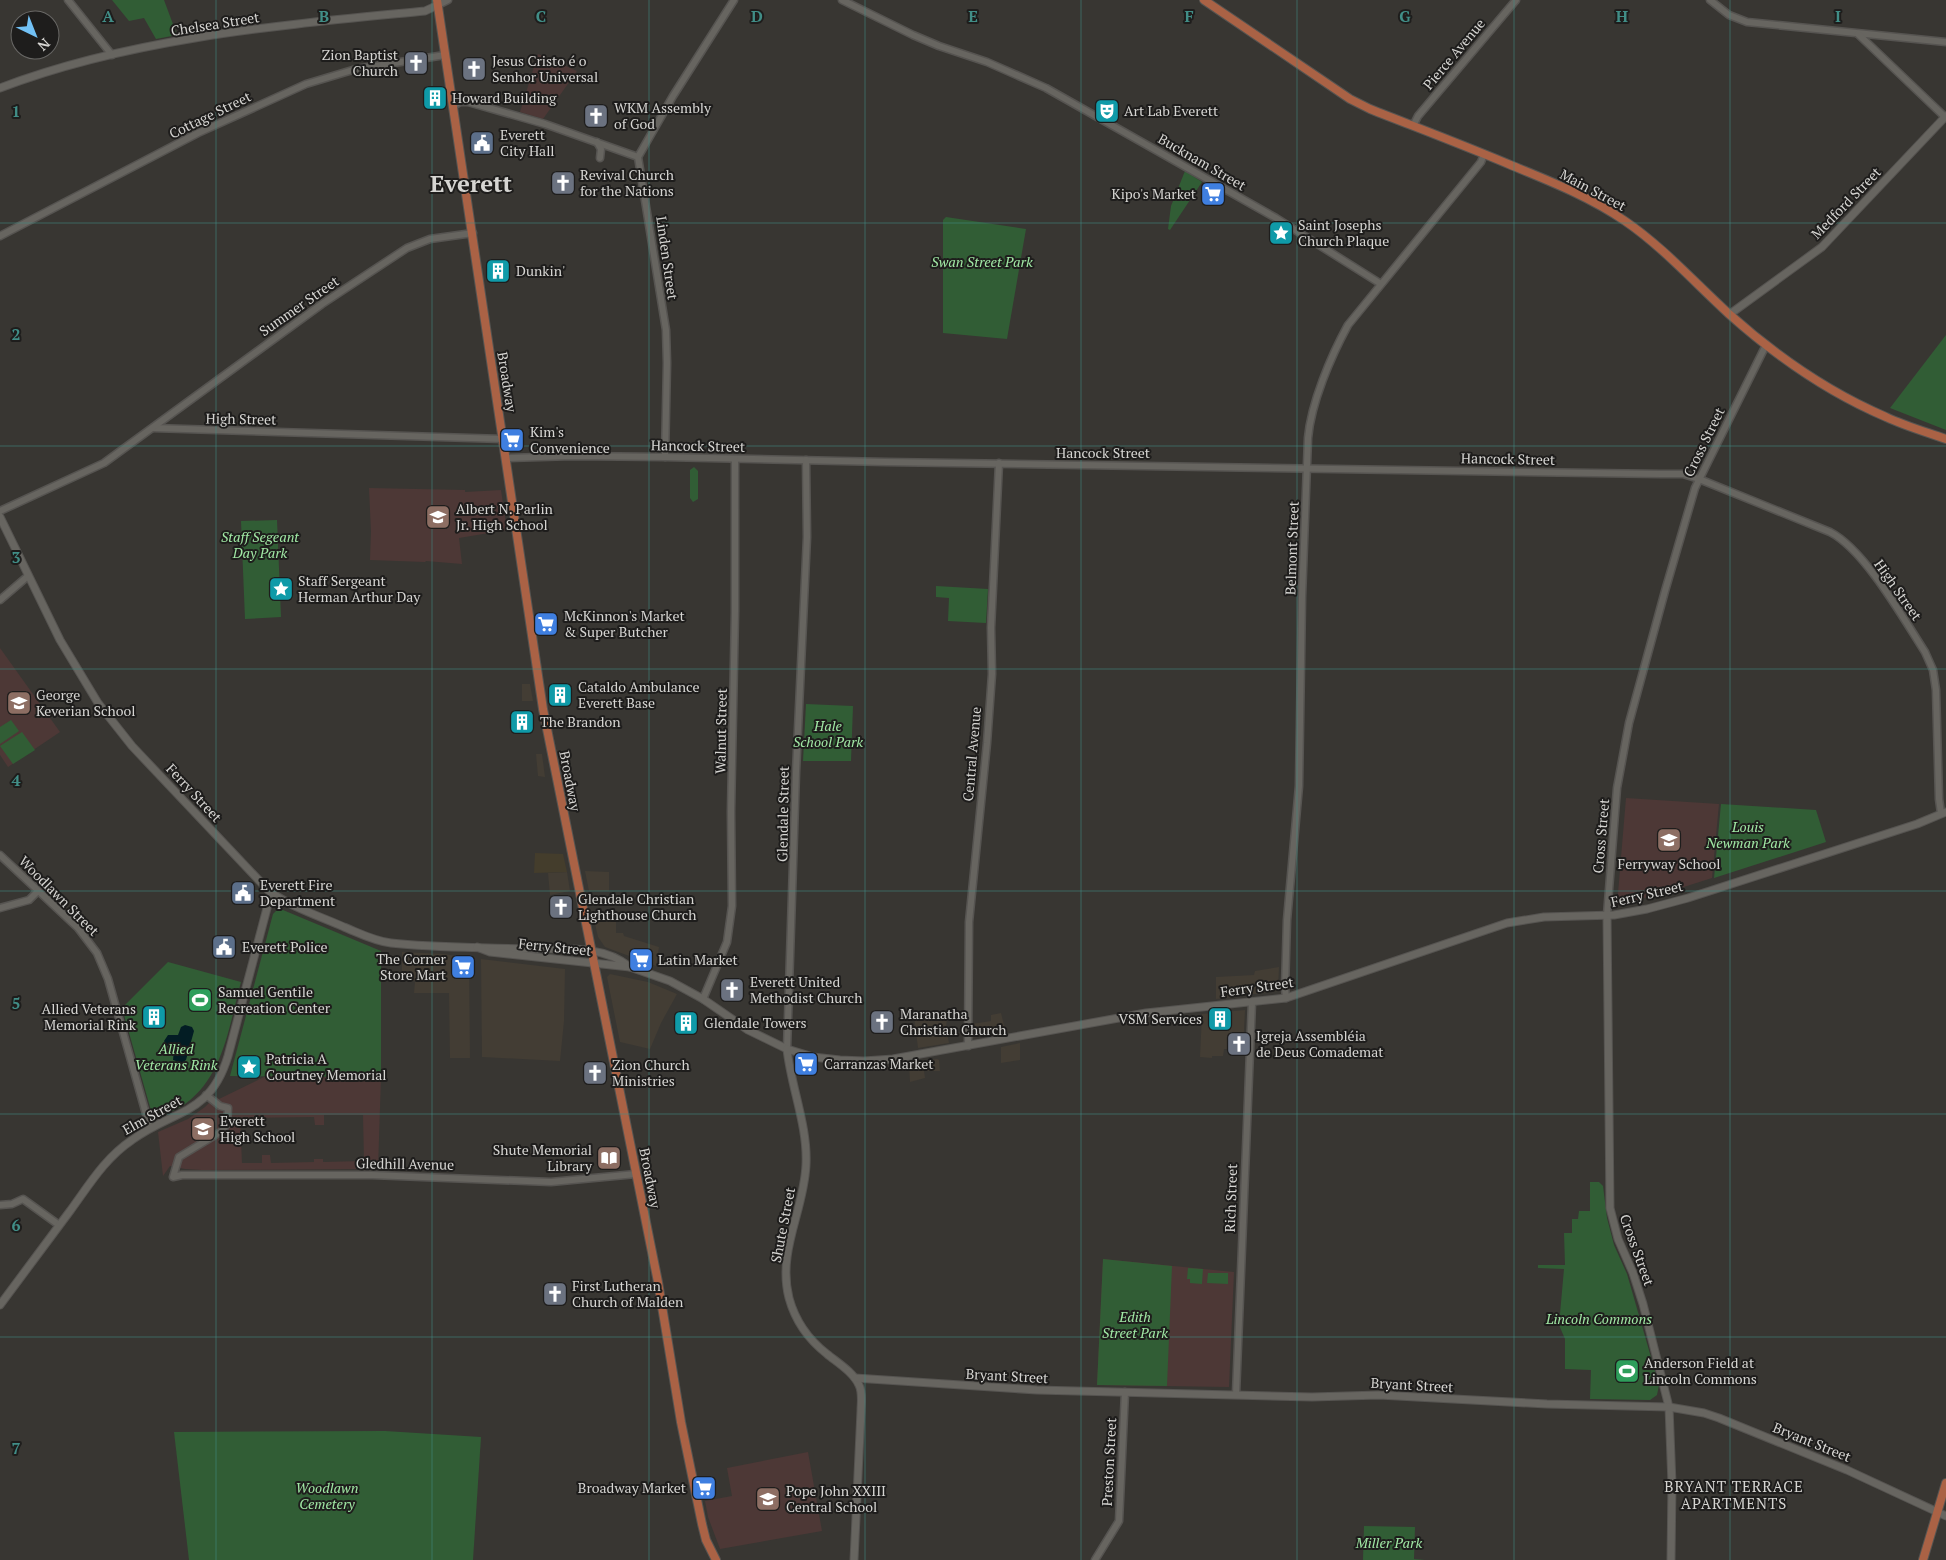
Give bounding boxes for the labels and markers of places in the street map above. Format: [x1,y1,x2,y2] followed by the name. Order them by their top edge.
[322,45,399,80] place label: Zion Baptist Church
[403,50,429,76] church icon: Zion Baptist Church
[492,51,598,86] place label: Jesus Cristo é o Senhor Universal
[461,56,487,82] church icon: Jesus Cristo é o Senhor Universal
[422,85,448,111] building icon: Howard Building
[452,88,557,107] place label: Howard Building
[614,98,712,133] place label: WKM Assembly of God
[1094,98,1120,124] theatre icon: Art Lab Everett
[1124,101,1219,120] place label: Art Lab Everett
[583,103,609,129] church icon: WKM Assembly of God
[500,125,555,160] place label: Everett City Hall
[469,130,495,156] public building icon: Everett City Hall
[580,165,674,200] place label: Revival Church for the Nations
[550,170,576,196] church icon: Revival Church for the Nations
[1200,181,1226,207] supermarket icon: Kipo's Market
[1112,184,1197,203] place label: Kipo's Market
[1298,215,1389,250] place label: Saint Josephs Church Plaque
[1268,220,1294,246] place icon: Saint Josephs Church Plaque
[485,258,511,284] building icon: Dunkin'
[516,261,565,280] place label: Dunkin'
[530,422,610,457] place label: Kim's Convenience
[499,427,525,453] supermarket icon: Kim's Convenience
[456,499,554,534] place label: Albert N. Parlin Jr. High School
[425,504,451,530] school or university icon: Albert N. Parlin Jr. High School
[298,571,421,606] place label: Staff Sergeant Herman Arthur Day
[268,576,294,602] place icon: Staff Sergeant Herman Arthur Day
[564,606,685,641] place label: McKinnon's Market & Super Butcher
[533,611,559,637] supermarket icon: McKinnon's Market & Super Butcher
[578,677,699,712] place label: Cataldo Ambulance Everett Base
[547,682,573,708] building icon: Cataldo Ambulance Everett Base
[36,685,135,720] place label: George Keverian School
[6,690,32,716] school or university icon: George Keverian School
[509,709,535,735] building icon: The Brandon
[540,712,621,731] place label: The Brandon
[1656,827,1682,853] school or university icon: Ferryway School
[1618,854,1720,873] place label: Ferryway School
[260,875,336,910] place label: Everett Fire Department
[230,880,256,906] public building icon: Everett Fire Department
[578,889,697,924] place label: Glendale Christian Lighthouse Church
[548,894,574,920] church icon: Glendale Christian Lighthouse Church
[211,934,237,960] public building icon: Everett Police
[242,937,328,956] place label: Everett Police
[628,947,654,973] supermarket icon: Latin Market
[376,949,447,984] place label: The Corner Store Mart
[658,950,739,969] place label: Latin Market
[450,954,476,980] supermarket icon: The Corner Store Mart
[750,972,862,1007] place label: Everett United Methodist Church
[719,977,745,1003] church icon: Everett United Methodist Church
[218,982,331,1017] place label: Samuel Gentile Recreation Center
[187,987,213,1013] sports icon: Samuel Gentile Recreation Center
[42,999,137,1034] place label: Allied Veterans Memorial Rink
[141,1004,167,1030] building icon: Allied Veterans Memorial Rink
[900,1004,1006,1039] place label: Maranatha Christian Church
[1207,1006,1233,1032] building icon: VSM Services
[869,1009,895,1035] church icon: Maranatha Christian Church
[1119,1009,1202,1028] place label: VSM Services
[673,1010,699,1036] building icon: Glendale Towers
[704,1013,807,1032] place label: Glendale Towers
[1256,1026,1384,1061] place label: Igreja Assembléia de Deus Comademat
[1226,1031,1252,1057] church icon: Igreja Assembléia de Deus Comademat
[266,1049,386,1084] place label: Patricia A Courtney Memorial
[793,1051,819,1077] supermarket icon: Carranzas Market
[236,1054,262,1080] place icon: Patricia A Courtney Memorial
[824,1054,934,1073] place label: Carranzas Market
[612,1055,690,1090] place label: Zion Church Ministries
[582,1060,608,1086] church icon: Zion Church Ministries
[220,1111,295,1146] place label: Everett High School
[190,1116,216,1142] school or university icon: Everett High School
[493,1140,593,1175] place label: Shute Memorial Library
[596,1145,622,1171] library icon: Shute Memorial Library
[572,1276,684,1311] place label: First Lutheran Church of Malden
[542,1281,568,1307] church icon: First Lutheran Church of Malden
[1644,1353,1757,1388] place label: Anderson Field at Lincoln Commons
[1614,1358,1640,1384] sports icon: Anderson Field at Lincoln Commons
[691,1475,717,1501] supermarket icon: Broadway Market
[578,1478,687,1497] place label: Broadway Market
[786,1481,886,1516] place label: Pope John XXIII Central School
[755,1486,781,1512] school or university icon: Pope John XXIII Central School

